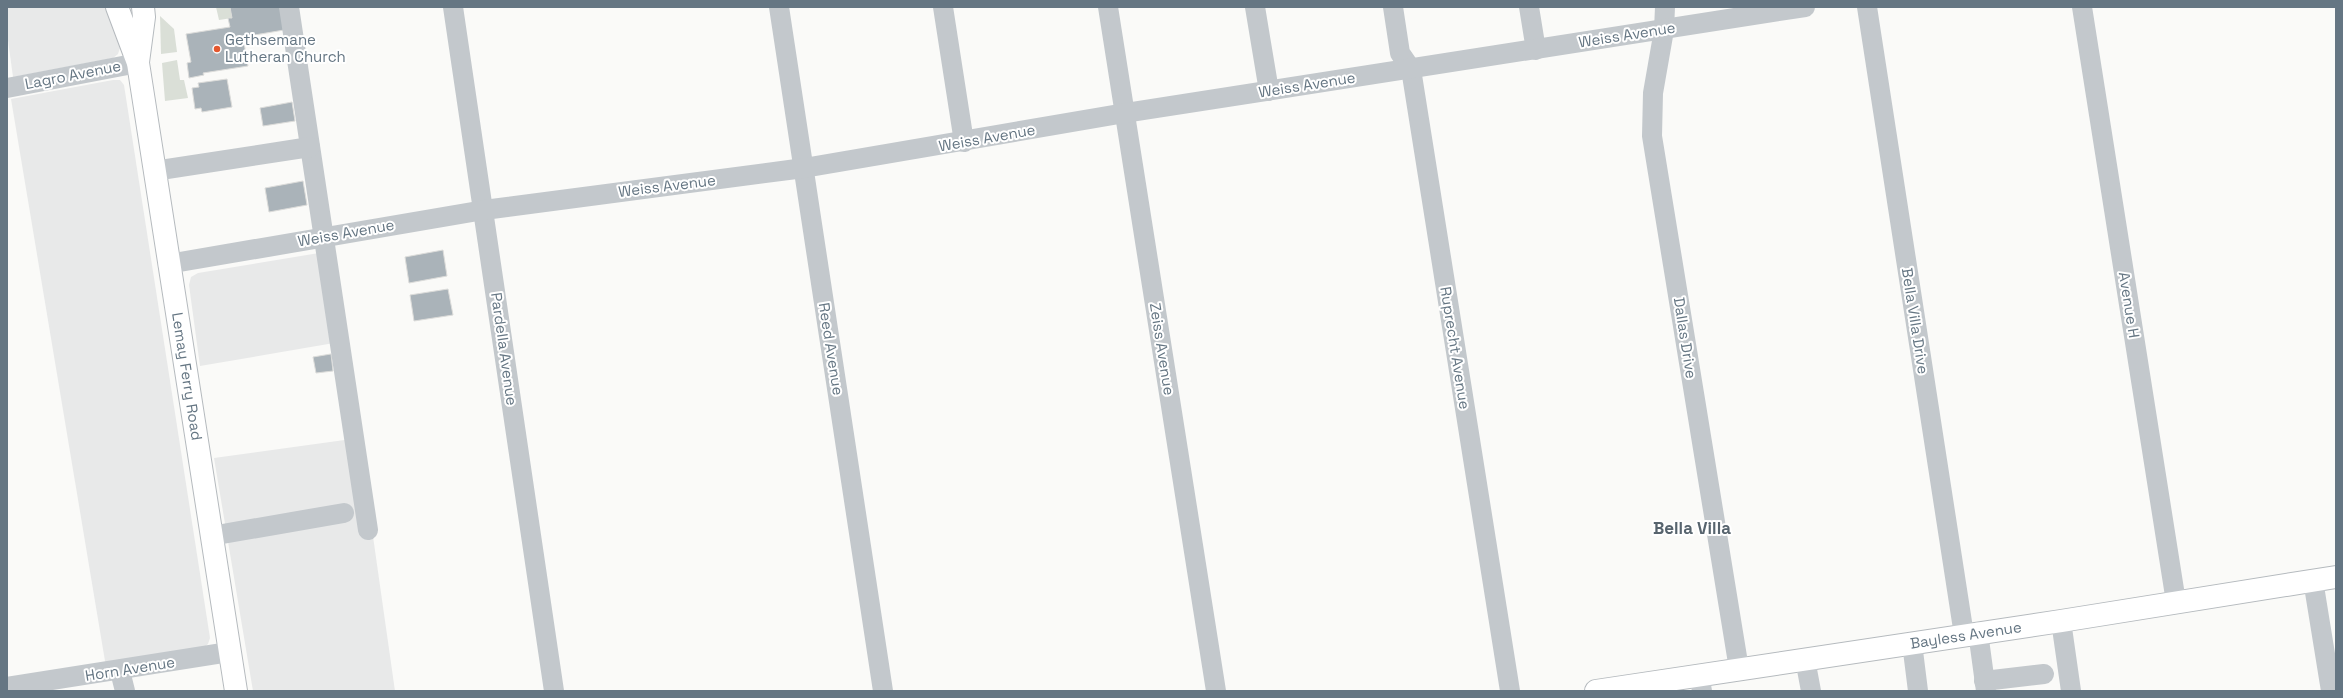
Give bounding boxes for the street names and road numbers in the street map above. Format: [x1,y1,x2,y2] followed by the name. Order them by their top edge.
[1577,17,1677,52] street label: Weiss Avenue
[23,56,123,93] street label: Lagro Avenue
[1257,67,1357,102] street label: Weiss Avenue
[937,120,1037,155] street label: Weiss Avenue
[617,170,717,201] street label: Weiss Avenue
[296,215,396,250] street label: Weiss Avenue
[1898,267,1933,375] street label: Bella Villa Drive
[2115,271,2144,339] street label: Avenue H
[1436,285,1475,411] street label: Ruprecht Avenue
[487,291,522,407] street label: Pardella Avenue
[1670,296,1701,380] street label: Dallas Drive
[815,301,848,397] street label: Reed Avenue
[1146,301,1179,397] street label: Zeiss Avenue
[168,311,207,442] street label: Lemay Ferry Road
[1909,617,2023,653] street label: Bayless Avenue
[84,652,176,685] street label: Horn Avenue

